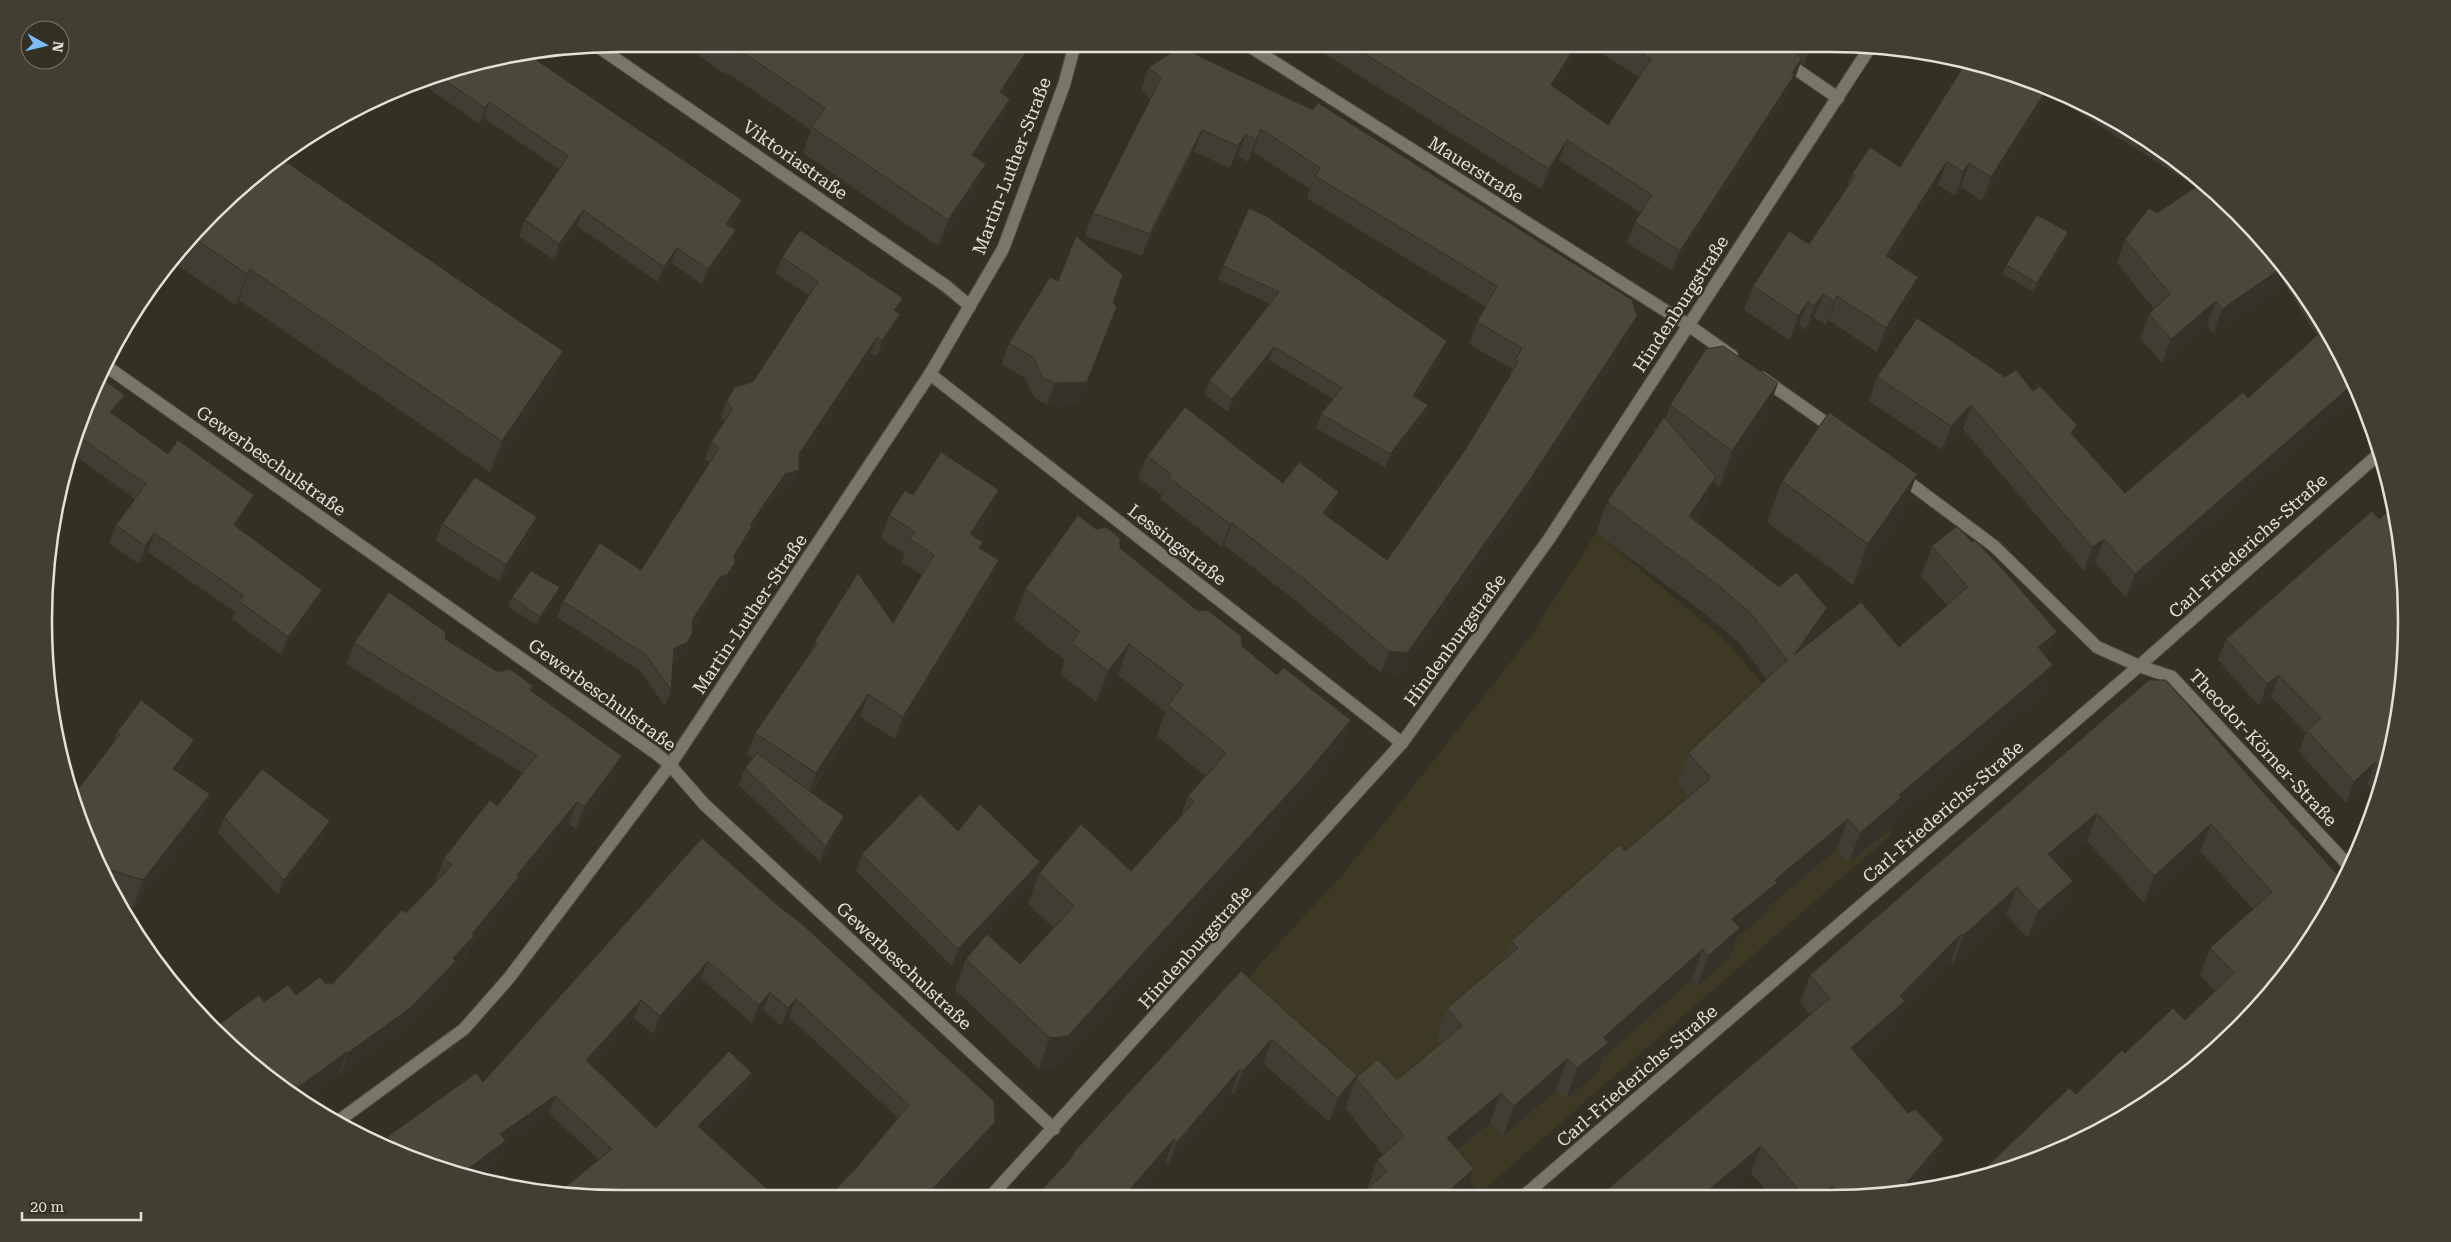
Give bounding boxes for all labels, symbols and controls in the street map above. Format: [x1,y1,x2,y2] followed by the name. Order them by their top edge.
[20,20,70,70] north arrow
[49,40,67,53] text: N
[968,74,1055,258] street label: Martin-Luther-Straße
[739,116,852,204] street label: Viktoriastraße
[1425,132,1528,207] street label: Mauerstraße
[1629,231,1733,376] street label: Hindenburgstraße
[193,401,350,520] street label: Gewerbeschulstraße
[2164,469,2331,622] street label: Carl-Friederichs-Straße
[1124,500,1231,590] street label: Lessingstraße
[688,530,811,698] street label: Martin-Luther-Straße
[1400,569,1510,710] street label: Hindenburgstraße
[524,634,680,755] street label: Gewerbeschulstraße
[2185,665,2342,831] street label: Theodor-Körner-Straße
[1858,736,2027,887] street label: Carl-Friederichs-Straße
[1134,881,1256,1013] street label: Hindenburgstraße
[832,897,976,1034] street label: Gewerbeschulstraße
[1552,1000,1721,1151] street label: Carl-Friederichs-Straße
[22,1190,141,1222] scale bar
[30,1198,65,1216] text: 20 m

